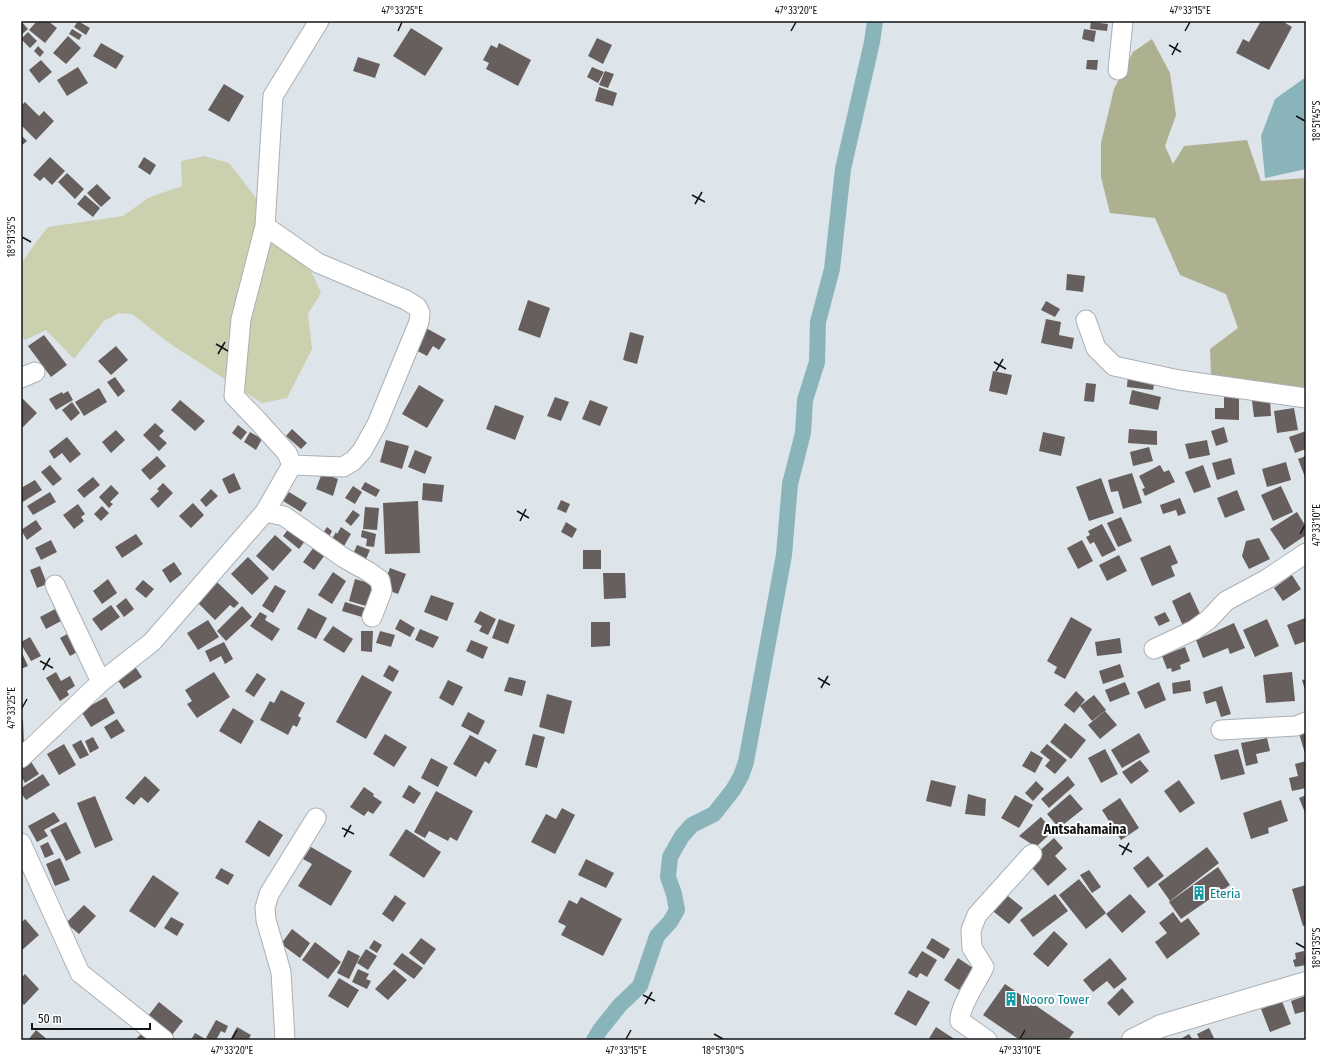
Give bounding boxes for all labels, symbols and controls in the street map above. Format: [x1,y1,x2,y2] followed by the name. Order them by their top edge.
[381,5,423,17] text: 47°33'25"E
[775,5,818,17] text: 47°33'20"E
[1169,5,1211,17] text: 47°33'15"E
[1311,100,1323,141] text: 18°51'45"S
[6,216,18,258] text: 18°51'35"S
[1311,504,1323,546] text: 47°33'10"E
[6,687,18,729] text: 47°33'25"E
[1043,821,1126,838] district label: Antsahamaina
[1191,885,1207,901] building icon: Eteria
[1210,886,1241,901] place label: Eteria
[1311,927,1323,969] text: 18°51'35"S
[1003,991,1019,1007] building icon: Nooro Tower
[1022,992,1090,1007] place label: Nooro Tower
[32,1005,150,1031] scale bar
[38,1012,62,1026] text: 50 m
[211,1045,254,1057] text: 47°33'20"E
[605,1045,647,1057] text: 47°33'15"E
[702,1045,744,1057] text: 18°51'30"S
[999,1045,1041,1057] text: 47°33'10"E

